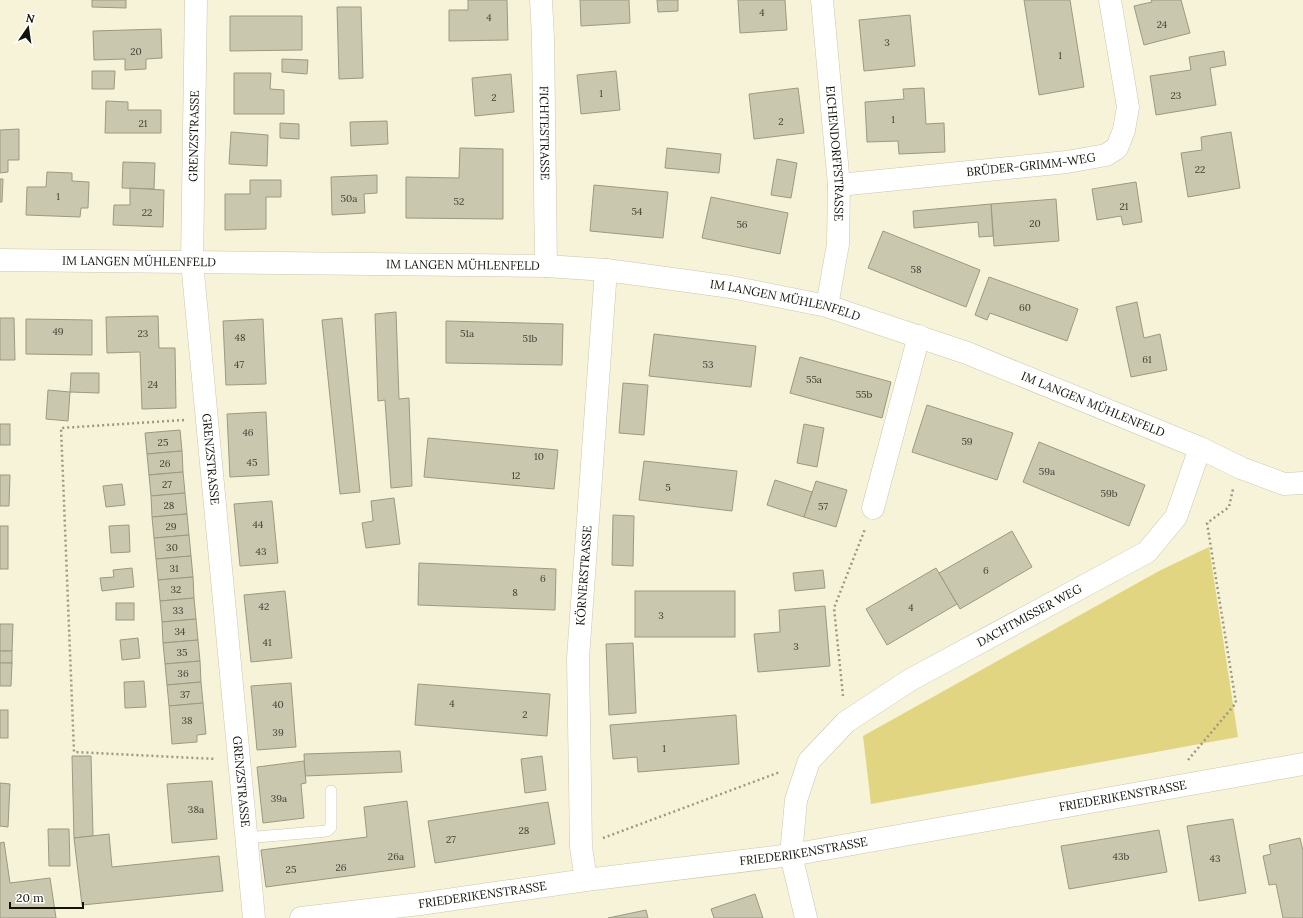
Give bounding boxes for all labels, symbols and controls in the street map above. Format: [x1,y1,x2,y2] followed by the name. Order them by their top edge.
[759,6,765,19] house number: 4
[8,8,48,48] north arrow
[25,10,36,26] text: N
[486,11,492,24] house number: 4
[1157,18,1168,31] house number: 24
[884,36,890,49] house number: 3
[130,45,142,58] house number: 20
[1058,49,1062,62] house number: 1
[823,85,847,221] street label: EICHENDORFFSTRASSE
[537,86,553,180] street label: FICHTESTRASSE
[599,87,603,100] house number: 1
[1171,89,1182,102] house number: 23
[185,90,202,182] street label: GRENZSTRASSE
[491,91,497,104] house number: 2
[891,113,895,126] house number: 1
[778,115,784,128] house number: 2
[138,117,148,130] house number: 21
[965,149,1097,179] street label: BRÜDER-GRIMM-WEG
[1195,163,1205,176] house number: 22
[56,190,60,203] house number: 1
[341,192,357,205] house number: 50a
[454,195,464,208] house number: 52
[1119,200,1129,213] house number: 21
[632,205,643,218] house number: 54
[142,206,152,219] house number: 22
[1029,217,1041,230] house number: 20
[736,218,748,231] house number: 56
[62,253,216,269] street label: IM LANGEN MÜHLENFELD
[386,256,540,273] street label: IM LANGEN MÜHLENFELD
[910,263,922,276] house number: 58
[709,276,863,324] street label: IM LANGEN MÜHLENFELD
[1019,301,1031,314] house number: 60
[52,325,64,338] house number: 49
[138,327,149,340] house number: 23
[460,327,474,340] house number: 51a
[234,331,246,344] house number: 48
[523,332,538,345] house number: 51b
[1142,353,1152,366] house number: 61
[234,358,244,371] house number: 47
[702,358,714,371] house number: 53
[1019,368,1167,440] street label: IM LANGEN MÜHLENFELD
[806,373,822,386] house number: 55a
[148,378,159,391] house number: 24
[856,388,873,401] house number: 55b
[199,413,223,505] street label: GRENZSTRASSE
[242,426,254,439] house number: 46
[961,435,973,448] house number: 59
[158,436,168,449] house number: 25
[534,450,544,463] house number: 10
[247,456,257,469] house number: 45
[159,457,171,470] house number: 26
[1039,465,1055,478] house number: 59a
[511,469,521,482] house number: 12
[162,478,172,491] house number: 27
[665,481,671,494] house number: 5
[1100,487,1118,500] house number: 59b
[164,499,175,512] house number: 28
[818,500,828,513] house number: 57
[253,518,264,531] house number: 44
[165,520,177,533] house number: 29
[572,525,595,626] street label: KÖRNERSTRASSE
[166,541,178,554] house number: 30
[256,545,267,558] house number: 43
[169,562,179,575] house number: 31
[983,564,989,577] house number: 6
[540,572,546,585] house number: 6
[974,581,1084,650] street label: DACHTMISSER WEG
[171,583,181,596] house number: 32
[512,586,518,599] house number: 8
[259,600,269,613] house number: 42
[908,601,914,614] house number: 4
[172,604,184,617] house number: 33
[658,609,664,622] house number: 3
[175,625,186,638] house number: 34
[262,636,272,649] house number: 41
[793,640,799,653] house number: 3
[176,646,188,659] house number: 35
[177,667,189,680] house number: 36
[180,688,190,701] house number: 37
[449,697,455,710] house number: 4
[272,698,284,711] house number: 40
[522,708,528,721] house number: 2
[181,714,193,727] house number: 38
[272,726,284,739] house number: 39
[230,735,253,828] street label: GRENZSTRASSE
[662,742,666,755] house number: 1
[1058,777,1188,814] street label: FRIEDERIKENSTRASSE
[271,792,287,805] house number: 39a
[188,803,204,816] house number: 38a
[519,824,530,837] house number: 28
[446,833,456,846] house number: 27
[739,834,869,868] street label: FRIEDERIKENSTRASSE
[388,850,404,863] house number: 26a
[1113,850,1130,863] house number: 43b
[1210,852,1221,865] house number: 43
[335,861,347,874] house number: 26
[286,863,296,876] house number: 25
[417,878,548,911] street label: FRIEDERIKENSTRASSE
[10,884,83,910] scale bar
[16,890,44,905] text: 20 m

